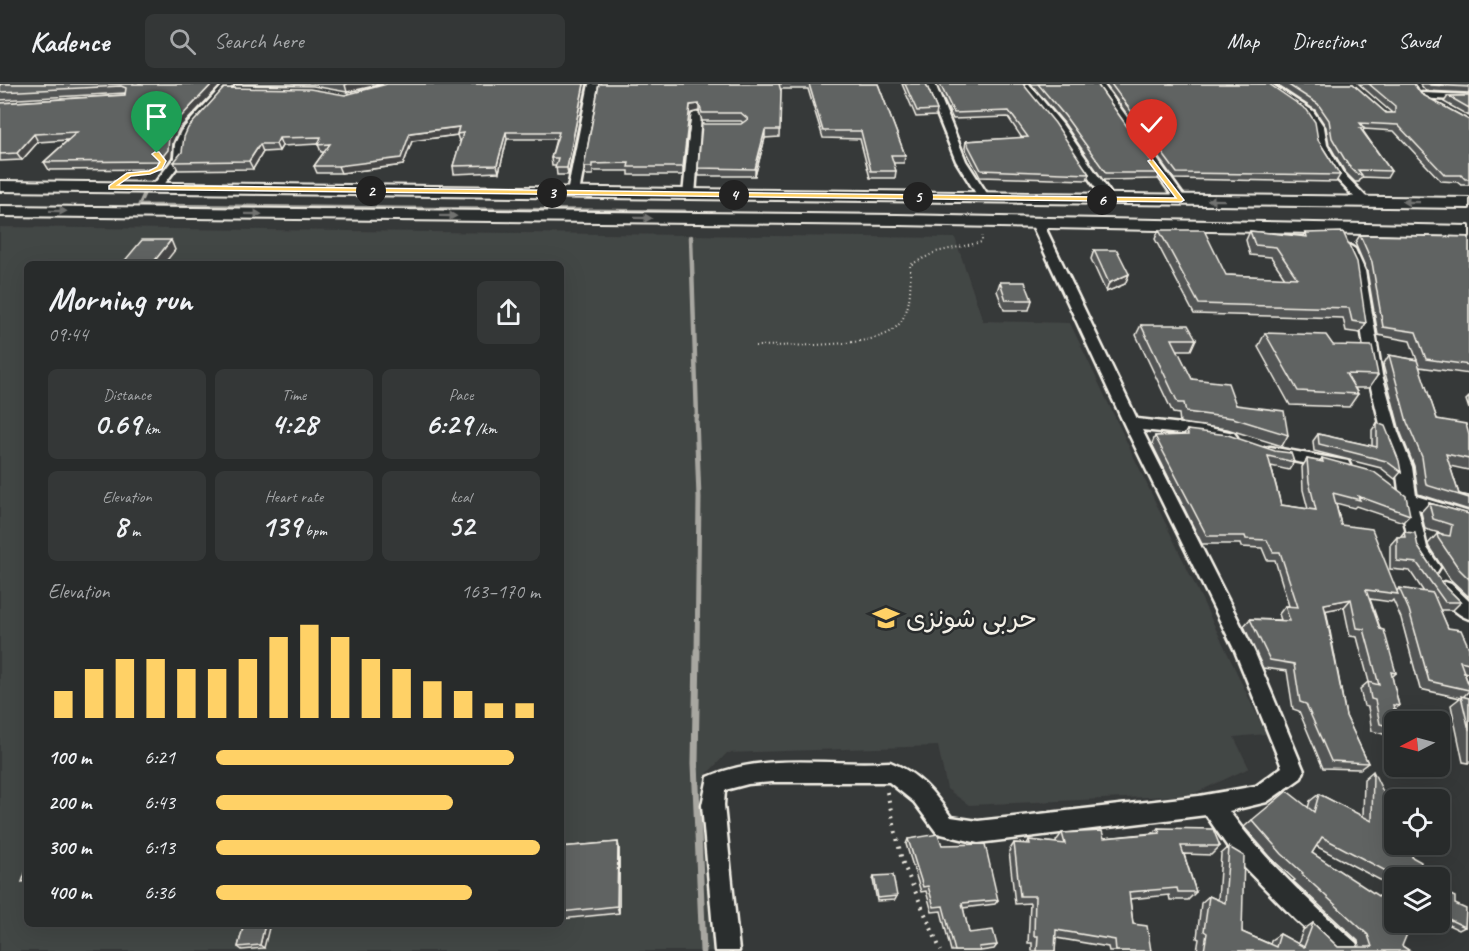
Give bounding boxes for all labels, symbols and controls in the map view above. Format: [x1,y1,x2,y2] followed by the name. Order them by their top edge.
[145,14,565,68] search box
[30,24,109,59] text: Kadence
[166,25,199,58] icon: search
[214,27,304,55] text: Search here
[1227,28,1259,54] text: Map
[1292,28,1365,54] text: Directions
[1398,28,1439,54] text: Saved
[131,91,182,153] pin
[1126,99,1177,161] pin
[140,100,173,133] icon: arrive
[1135,108,1168,141] icon: check
[356,176,386,206] pin: 2
[537,178,567,208] pin: 3
[719,180,749,210] pin: 4
[367,181,375,201] text: 2
[903,182,933,212] pin: 5
[548,183,556,203] text: 3
[730,185,738,205] text: 4
[1087,185,1117,215] pin: 6
[915,187,921,207] text: 5
[1098,190,1106,210] text: 6
[1206,195,1225,205] one-way arrow
[1401,197,1420,207] one-way arrow
[49,207,68,216] one-way arrow
[244,209,263,218] one-way arrow
[439,211,458,221] one-way arrow
[634,213,653,223] one-way arrow
[48,278,192,320] text: Morning run
[477,281,540,344] button: share
[48,322,88,347] text: 09:44
[103,385,151,405] text: Distance
[282,385,306,405] text: Time
[449,385,473,405] text: Pace
[94,405,141,443] text: 0.69
[271,405,317,443] text: 4:28
[425,405,472,443] text: 6:29
[141,419,160,439] text: km
[472,419,497,439] text: /km
[102,487,152,507] text: Elevation
[265,487,323,507] text: Heart rate
[450,487,472,507] text: kcal
[114,507,127,545] text: 8
[261,507,301,545] text: 139
[448,507,474,545] text: 52
[127,521,140,541] text: m
[301,521,327,541] text: bpm
[48,579,110,604] text: Elevation
[461,579,540,604] text: 163–170 m
[906,602,1037,635] place label: حربی شونزی
[871,603,901,633] school or university icon: حربی شونزی
[1384,711,1450,777] north arrow
[1384,711,1450,933] map controls
[48,745,91,770] text: 100 m
[144,745,175,770] text: 6:21
[1384,789,1450,855] button: locate
[48,790,91,815] text: 200 m
[144,790,175,815] text: 6:43
[48,835,91,860] text: 300 m
[144,835,175,860] text: 6:13
[1384,867,1450,933] button: layers
[48,880,91,905] text: 400 m
[144,880,175,905] text: 6:36

